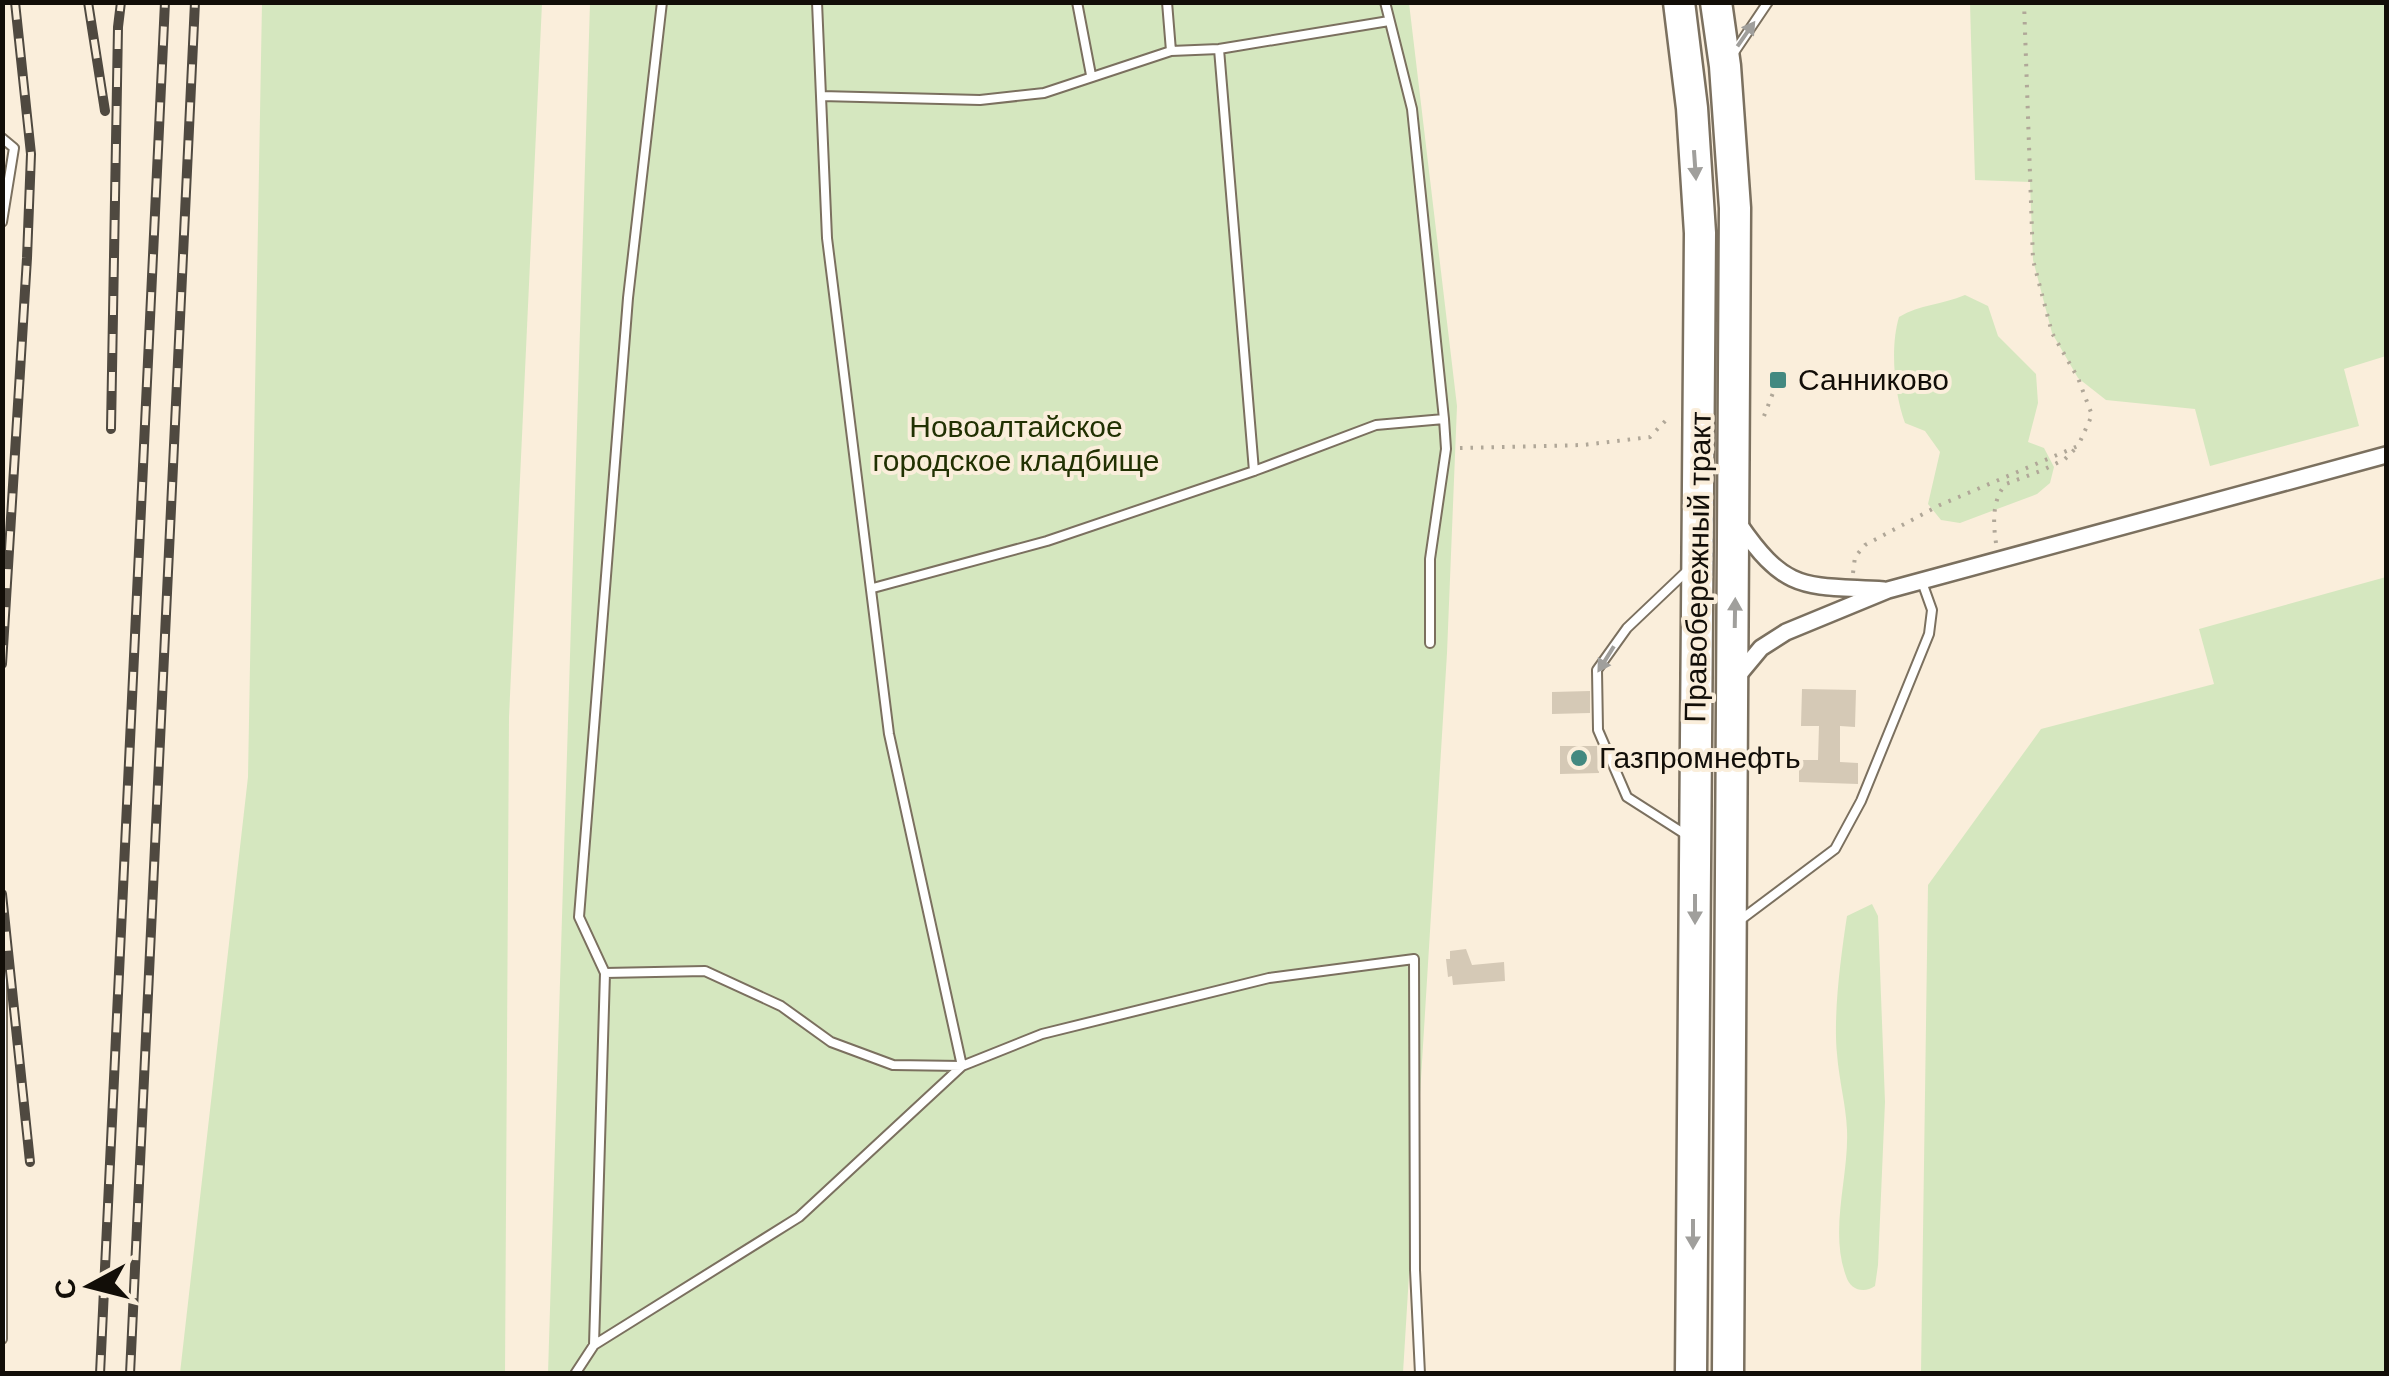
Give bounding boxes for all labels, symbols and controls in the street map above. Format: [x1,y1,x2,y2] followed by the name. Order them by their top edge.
[1736,21,1755,48] one-way arrow
[1687,149,1703,181] one-way arrow
[1798,360,1949,399] place label: Санниково
[1767,369,1789,391] marker: Санниково
[872,407,1160,480] park label: Новоалтайское городское кладбище
[1675,411,1720,723] street label: Правобережный тракт
[1727,596,1743,628] one-way arrow
[1597,645,1616,672] one-way arrow
[1599,738,1801,777] place label: Газпромнефть
[1568,747,1590,769] marker: Газпромнефть
[1687,894,1703,926] one-way arrow
[1684,1219,1700,1251] one-way arrow
[40,1236,140,1336] north arrow
[46,1277,85,1301] text: С

